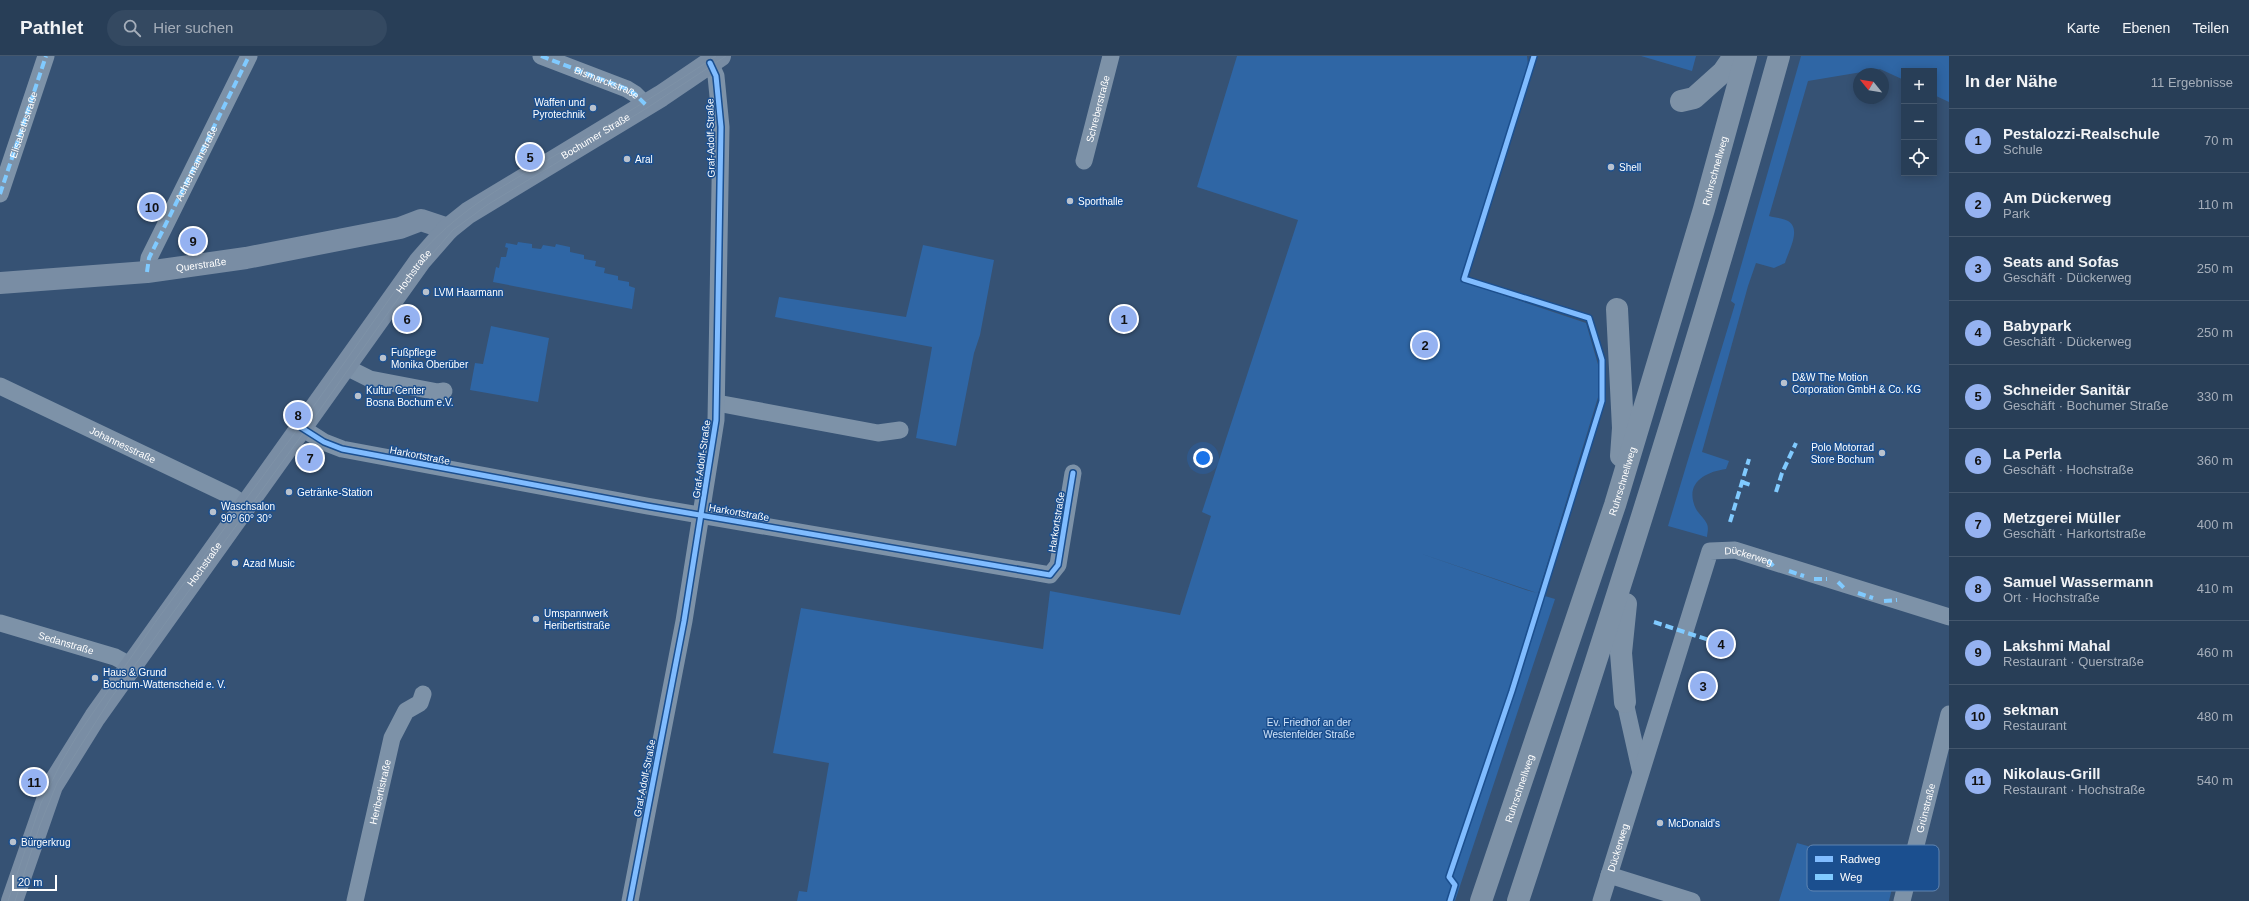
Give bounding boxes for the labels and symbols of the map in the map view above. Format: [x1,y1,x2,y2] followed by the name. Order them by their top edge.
[573,64,642,102] street label: Bismarckstraße
[1853,68,1889,104] north arrow
[1084,74,1112,144] street label: Schreberstraße
[7,90,40,160] street label: Elisabethstraße
[533,97,586,120] place label: Waffen und Pyrotechnik
[704,98,717,178] street label: Graf-Adolf-Straße
[588,103,598,113] marker: Waffen und Pyrotechnik
[559,111,632,161] street label: Bochumer Straße
[173,124,220,203] street label: Achtermannstraße
[1700,135,1730,206] street label: Ruhrschnellweg
[517,142,543,172] pin: 5
[622,154,632,164] marker: Aral
[635,154,653,165] place label: Aral
[1606,162,1616,172] marker: Shell
[1619,162,1641,173] place label: Shell
[139,192,165,222] pin: 10
[1065,196,1075,206] marker: Sporthalle
[1078,196,1123,207] place label: Sporthalle
[180,226,206,256] pin: 9
[394,247,434,295] street label: Hochstraße
[175,256,227,274] street label: Querstraße
[421,287,431,297] marker: LVM Haarmann
[434,287,503,298] place label: LVM Haarmann
[394,304,420,334] pin: 6
[1111,304,1137,334] pin: 1
[1412,330,1438,360] pin: 2
[391,347,469,370] place label: Fußpflege Monika Oberüber
[378,353,388,363] marker: Fußpflege Monika Oberüber
[1792,372,1921,395] place label: D&W The Motion Corporation GmbH & Co. KG
[1779,378,1789,388] marker: D&W The Motion Corporation GmbH & Co. KG
[366,385,453,408] place label: Kultur Center Bosna Bochum e.V.
[353,391,363,401] marker: Kultur Center Bosna Bochum e.V.
[285,400,311,430] pin: 8
[691,419,712,499] street label: Graf-Adolf-Straße
[88,425,158,466] street label: Johannesstraße
[1811,442,1874,465] place label: Polo Motorrad Store Bochum
[297,443,323,473] pin: 7
[389,444,451,467] street label: Harkortstraße
[1607,446,1638,517] street label: Ruhrschnellweg
[1193,448,1213,468] your location
[1877,448,1887,458] marker: Polo Motorrad Store Bochum
[284,487,294,497] marker: Getränke-Station
[297,487,373,498] place label: Getränke-Station
[1046,491,1067,553] street label: Harkortstraße
[221,501,275,524] place label: Waschsalon 90° 60° 30°
[708,502,770,523] street label: Harkortstraße
[208,507,218,517] marker: Waschsalon 90° 60° 30°
[185,540,224,588] street label: Hochstraße
[1724,545,1774,568] street label: Dückerweg
[230,558,240,568] marker: Azad Music
[243,558,295,569] place label: Azad Music
[544,608,611,631] place label: Umspannwerk Heribertistraße
[531,614,541,624] marker: Umspannwerk Heribertistraße
[1708,629,1734,659] pin: 4
[37,630,95,657] street label: Sedanstraße
[103,667,226,690] place label: Haus & Grund Bochum-Wattenscheid e. V.
[1690,671,1716,701] pin: 3
[90,673,100,683] marker: Haus & Grund Bochum-Wattenscheid e. V.
[1263,717,1355,740] park label: Ev. Friedhof an der Westenfelder Straße
[632,738,658,818] street label: Graf-Adolf-Straße
[1503,753,1536,824] street label: Ruhrschnellweg
[368,758,393,825] street label: Heribertistraße
[21,767,47,797] pin: 11
[1914,782,1937,834] street label: Grünstraße
[1655,818,1665,828] marker: McDonald's
[1668,818,1720,829] place label: McDonald's
[1605,822,1631,873] street label: Dückerweg
[8,837,18,847] marker: Bürgerkrug
[21,837,70,848] place label: Bürgerkrug
[1807,845,1939,891] legend
[1840,853,1880,865] text: Radweg
[1840,871,1862,883] text: Weg
[12,873,57,892] scale bar

